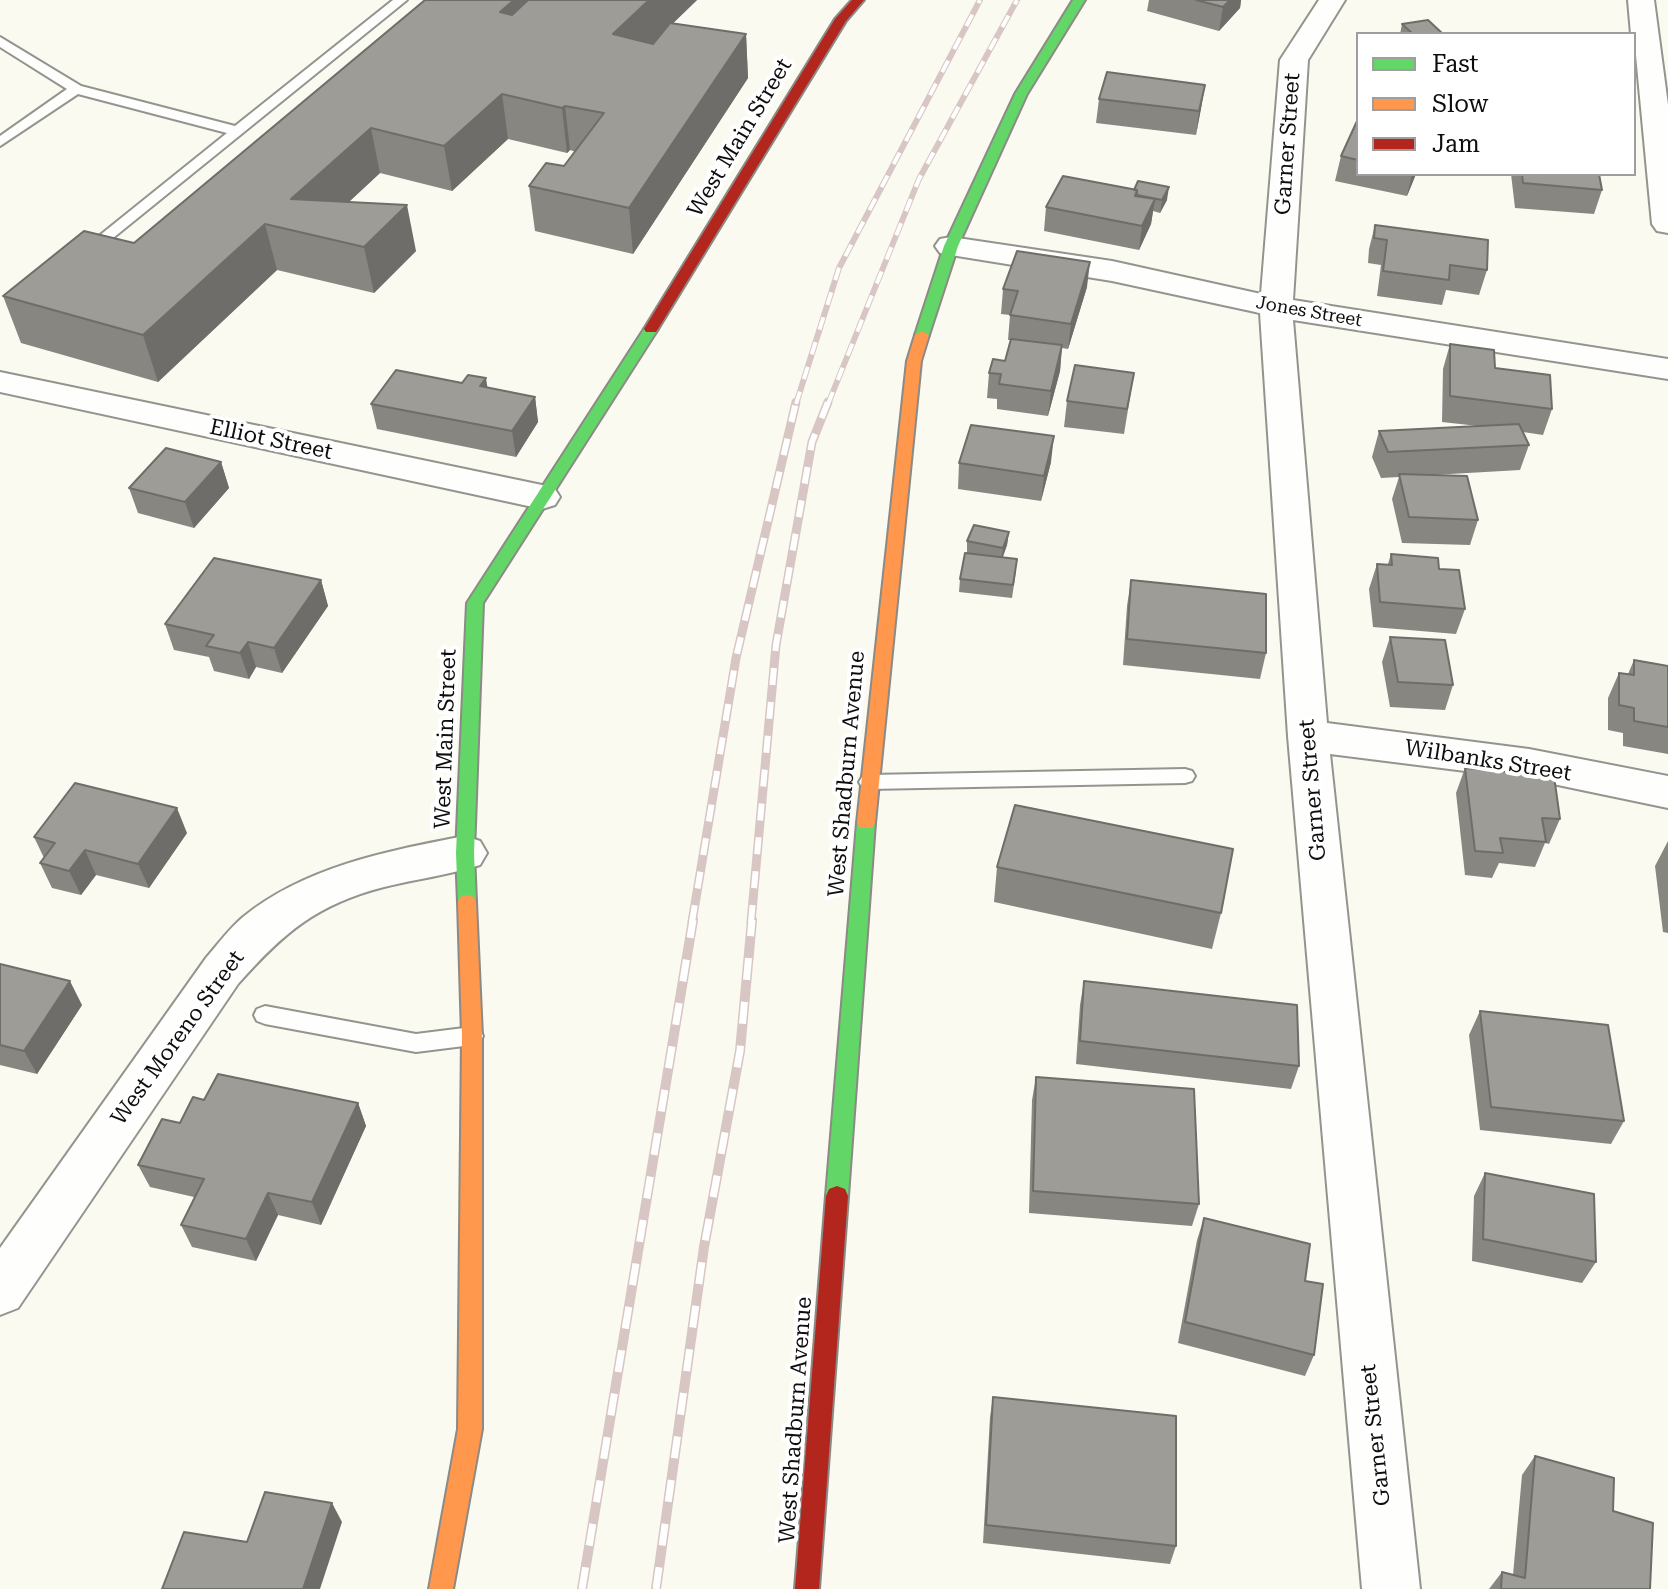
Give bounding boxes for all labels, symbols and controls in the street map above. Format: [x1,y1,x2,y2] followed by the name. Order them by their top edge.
[1356,32,1636,176] legend
[1432,50,1479,78] text: Fast
[682,54,798,222] street label: West Main Street
[1270,72,1306,216] street label: Garner Street
[1432,90,1488,118] text: Slow
[1432,130,1480,158] text: Jam
[1254,292,1364,332] street label: Jones Street
[207,414,335,466] street label: Elliot Street
[430,648,462,830] street label: West Main Street
[823,650,871,898] street label: West Shadburn Avenue
[1294,718,1332,862] street label: Garner Street
[1403,735,1573,787] street label: Wilbanks Street
[106,946,250,1130] street label: West Moreno Street
[774,1296,818,1544] street label: West Shadburn Avenue
[1355,1363,1397,1507] street label: Garner Street

